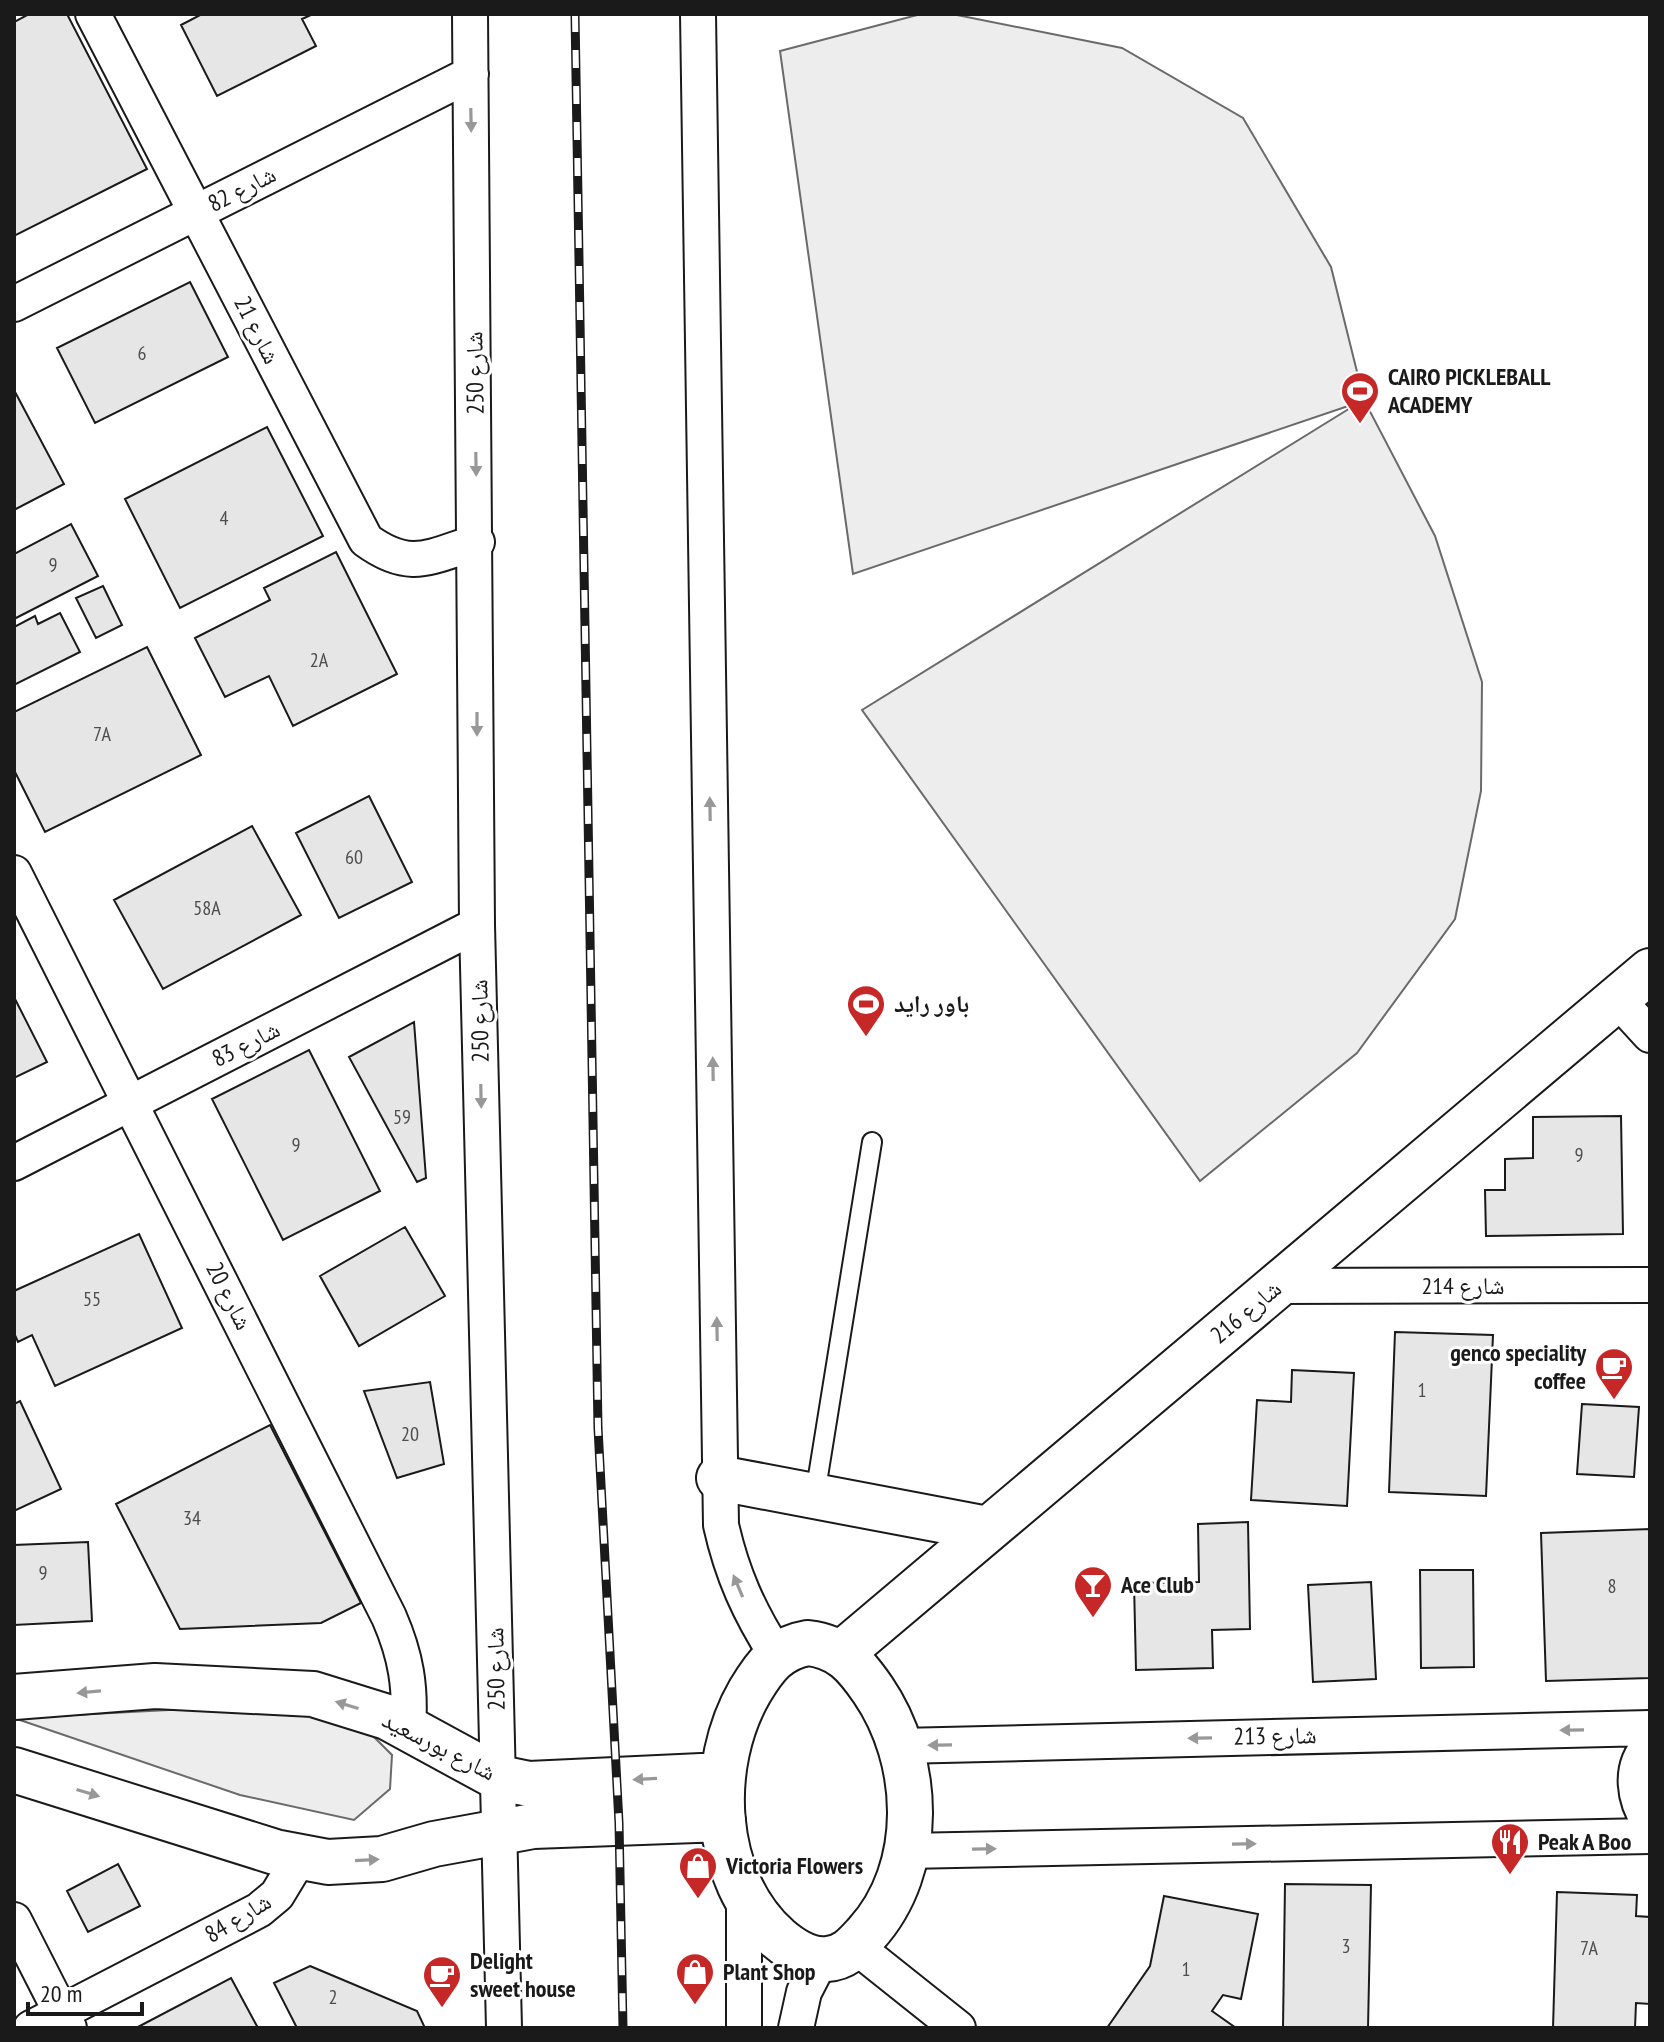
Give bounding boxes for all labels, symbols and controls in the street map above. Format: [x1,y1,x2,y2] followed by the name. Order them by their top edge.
[465,108,478,133] one-way arrow
[203,158,281,219] street label: شارع 82
[227,291,288,369] street label: شارع 21
[458,331,491,415] street label: شارع 250
[138,340,147,366] house number: 6
[1387,361,1551,420] place label: CAIRO PICKLEBALL ACADEMY
[1339,370,1381,425] sports icon: CAIRO PICKLEBALL ACADEMY
[470,452,482,477] one-way arrow
[220,505,229,531] house number: 4
[49,552,58,578] house number: 9
[310,647,329,673] house number: 2A
[471,712,483,737] one-way arrow
[93,721,112,747] house number: 7A
[703,796,716,821] one-way arrow
[345,844,363,870] house number: 60
[193,895,221,921] house number: 58A
[463,979,496,1063] street label: شارع 250
[845,983,887,1038] sports icon: باور رايد
[894,988,969,1019] place label: باور رايد
[207,1013,285,1074] street label: شارع 83
[707,1056,720,1081] one-way arrow
[475,1084,488,1109] one-way arrow
[393,1104,411,1130] house number: 59
[292,1132,301,1158] house number: 9
[1575,1142,1584,1168] house number: 9
[199,1257,260,1335] street label: شارع 20
[1421,1270,1505,1301] street label: شارع 214
[1204,1273,1287,1350] street label: شارع 216
[83,1286,101,1312] house number: 55
[711,1316,723,1341] one-way arrow
[1450,1337,1586,1396] place label: genco speciality coffee
[1593,1346,1635,1401] cafe icon: genco speciality coffee
[1418,1377,1427,1403] house number: 1
[401,1421,419,1447] house number: 20
[183,1505,201,1531] house number: 34
[39,1560,48,1586] house number: 9
[1072,1564,1114,1619] bar icon: Ace Club
[1120,1569,1194,1600] place label: Ace Club
[1608,1573,1617,1599] house number: 8
[732,1575,745,1598] one-way arrow
[479,1627,512,1711] street label: شارع 250
[76,1685,101,1698] one-way arrow
[334,1698,358,1711] one-way arrow
[377,1704,501,1787] street label: شارع بورسعيد
[1233,1719,1317,1752] street label: شارع 213
[1559,1723,1584,1736] one-way arrow
[1187,1732,1212,1745] one-way arrow
[927,1738,952,1751] one-way arrow
[632,1772,657,1785] one-way arrow
[77,1788,101,1800] one-way arrow
[1489,1821,1531,1876] restaurant icon: Peak A Boo
[1538,1826,1632,1857] place label: Peak A Boo
[1232,1838,1257,1850] one-way arrow
[972,1843,997,1855] one-way arrow
[677,1845,719,1900] shop icon: Victoria Flowers
[725,1850,863,1881] place label: Victoria Flowers
[355,1853,380,1866] one-way arrow
[199,1886,277,1949] street label: شارع 84
[1342,1933,1351,1959] house number: 3
[1580,1935,1599,1961] house number: 7A
[470,1945,576,2004] place label: Delight sweet house
[674,1951,716,2006] shop icon: Plant Shop
[421,1954,463,2009] cafe icon: Delight sweet house
[723,1956,816,1987] place label: Plant Shop
[1182,1956,1191,1982] house number: 1
[28,1966,142,2016] scale bar
[40,1978,82,2009] text: 20 m
[329,1984,338,2010] house number: 2

